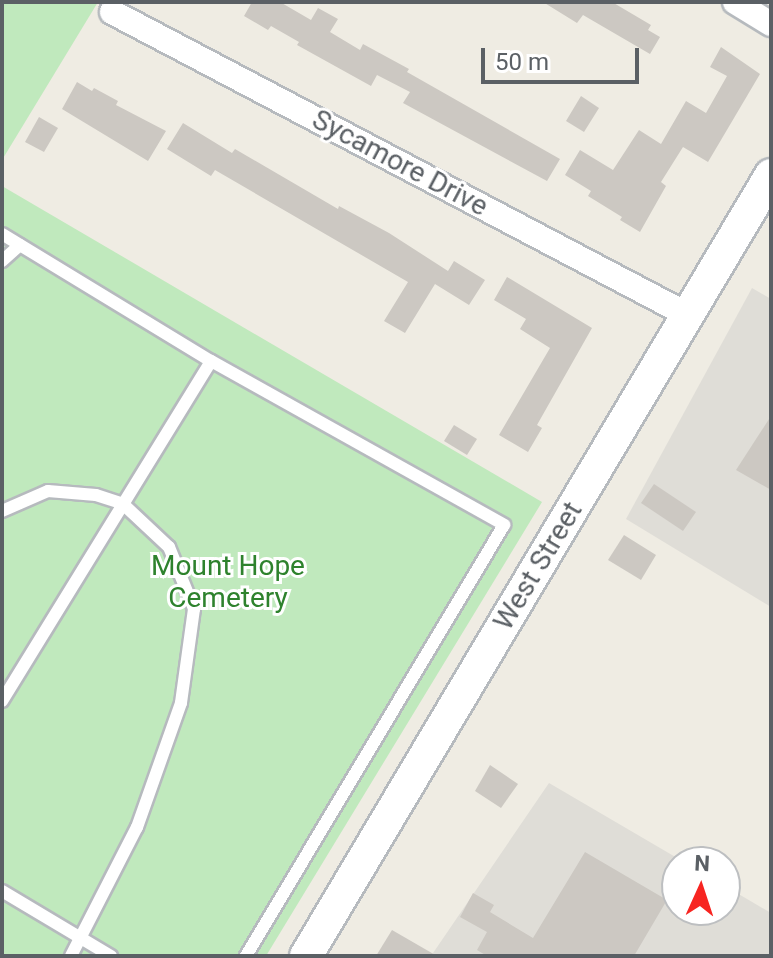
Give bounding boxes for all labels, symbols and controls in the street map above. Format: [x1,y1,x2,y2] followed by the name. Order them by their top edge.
[485,32,643,82] scale bar
[495,48,549,76] text: 50 m
[306,103,494,223] street label: Sycamore Drive
[487,496,589,636] street label: West Street
[151,549,305,615] park label: Mount Hope Cemetery
[661,846,741,926] north arrow
[694,851,711,876] text: N

